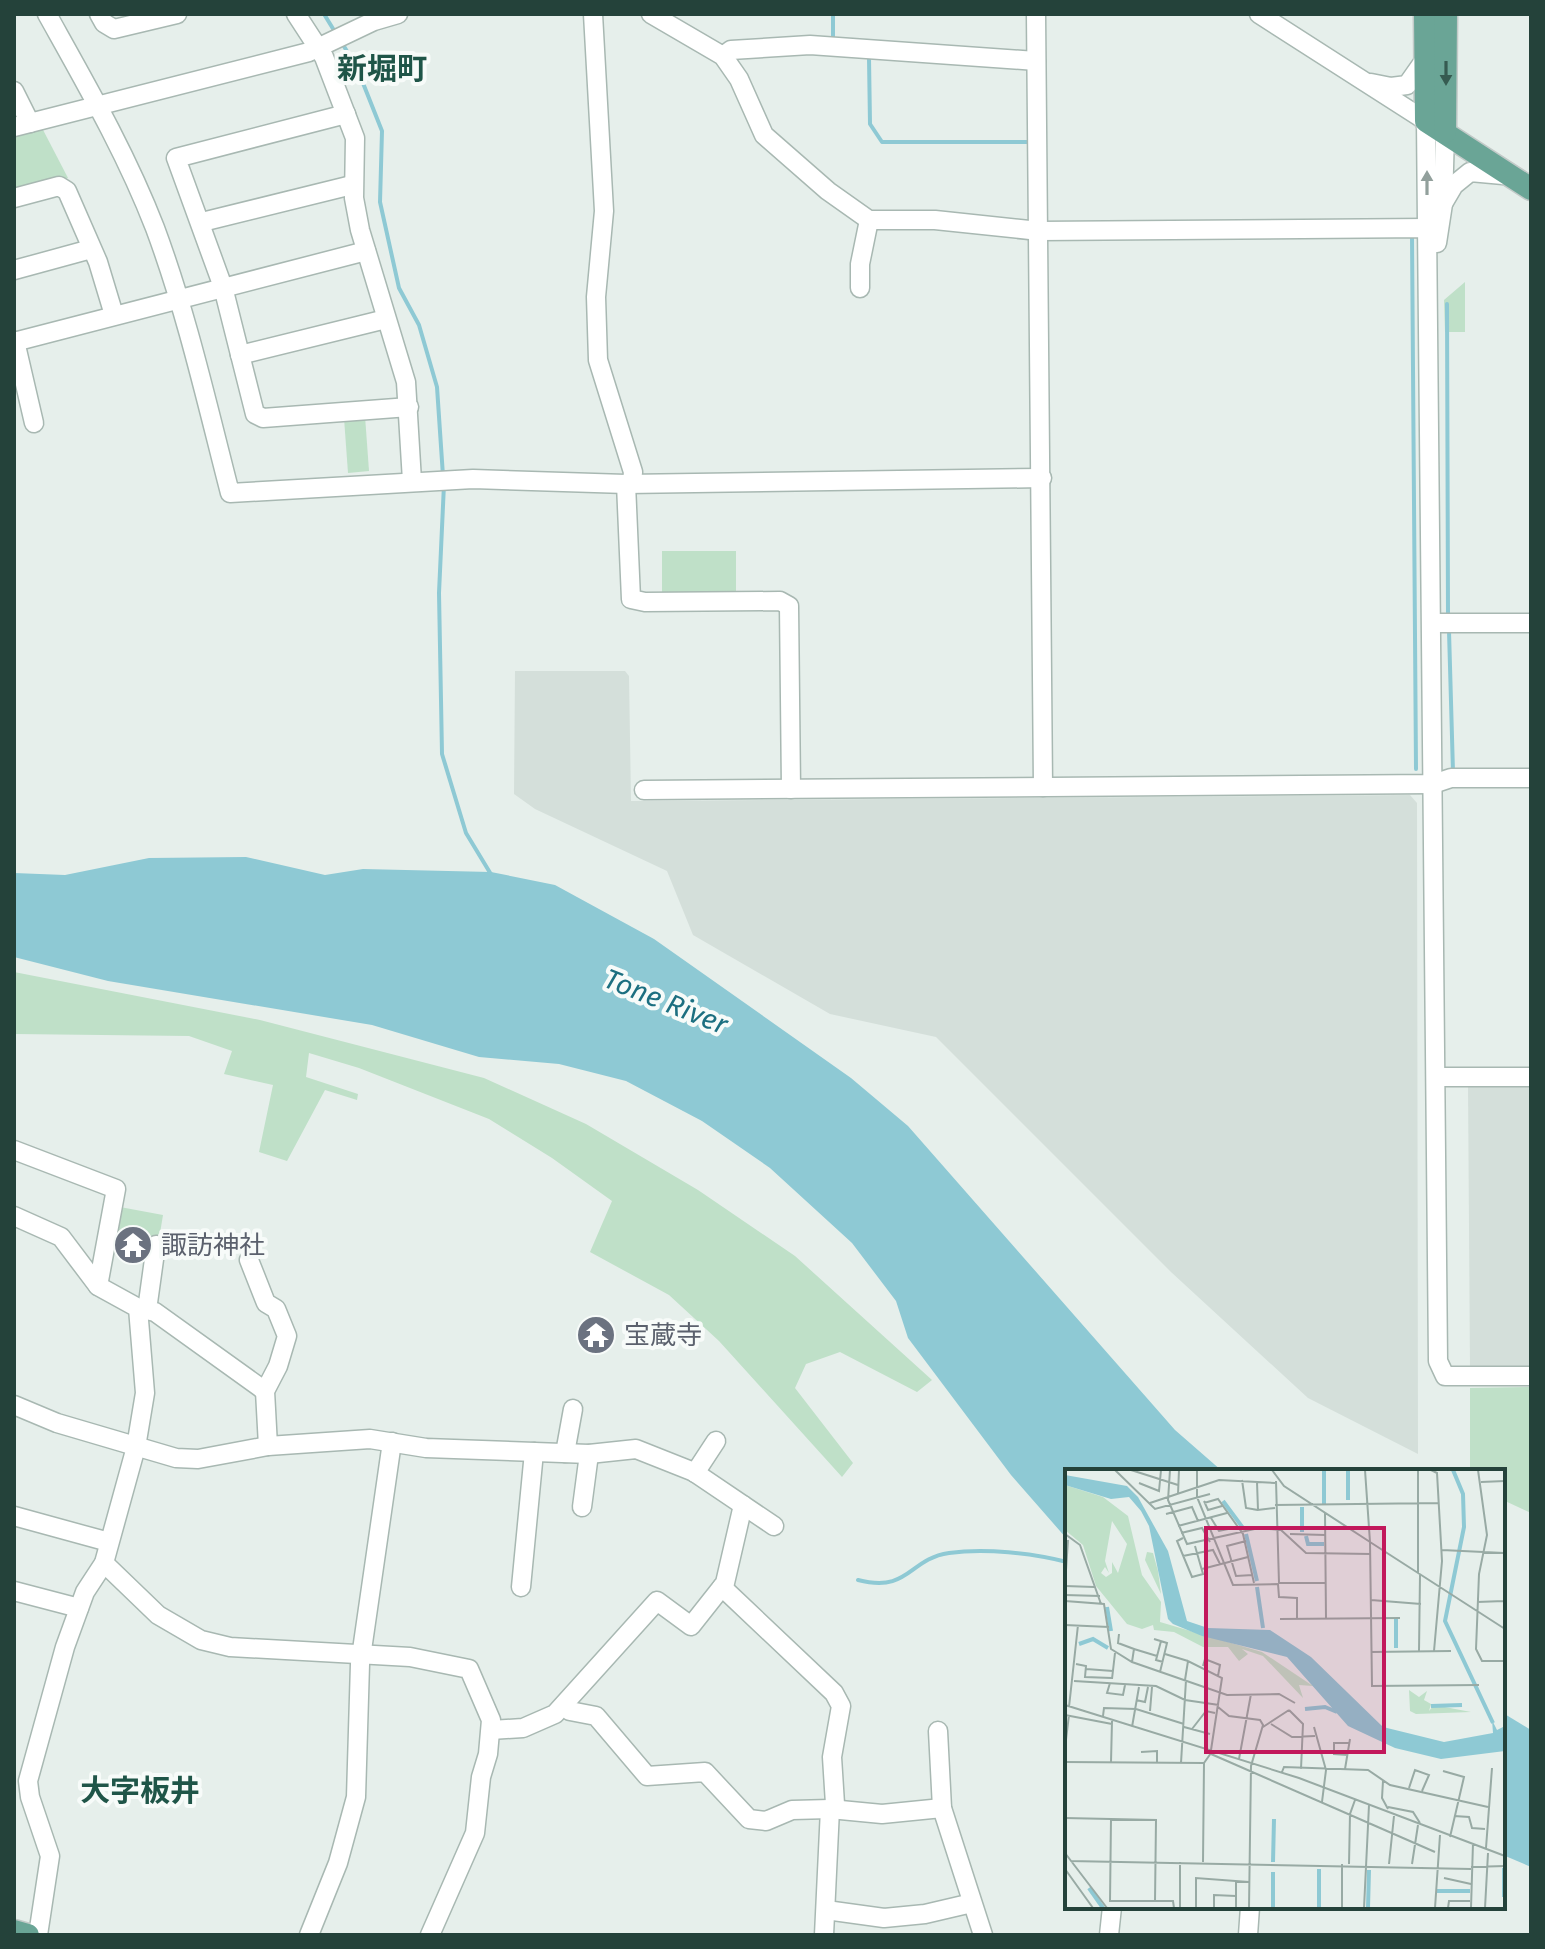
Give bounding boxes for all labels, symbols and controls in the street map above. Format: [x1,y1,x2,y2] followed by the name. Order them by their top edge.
[337,51,427,87] district label: 新堀町
[1440,61,1452,86] one-way arrow
[1421,170,1433,195] one-way arrow
[599,962,734,1042] water label: Tone River
[112,1224,154,1266] temple icon: 諏訪神社
[161,1230,265,1261] place label: 諏訪神社
[575,1314,617,1356] temple icon: 宝蔵寺
[624,1320,702,1351] place label: 宝蔵寺
[1065,1469,1505,1909] inset map
[80,1773,200,1809] district label: 大字板井

